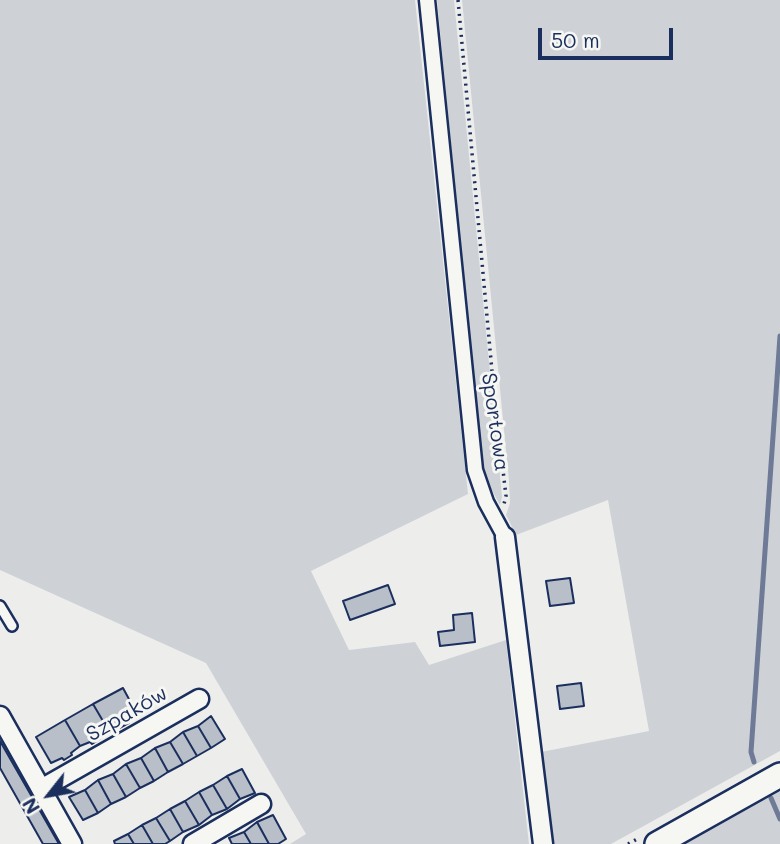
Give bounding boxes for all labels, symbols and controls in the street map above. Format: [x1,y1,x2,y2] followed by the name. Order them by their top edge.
[542,14,677,58] scale bar
[551,26,600,53] text: 50 m
[476,371,514,473] street label: Sportowa
[82,681,172,747] street label: Szpaków
[14,760,84,830] north arrow
[16,793,45,819] text: N

